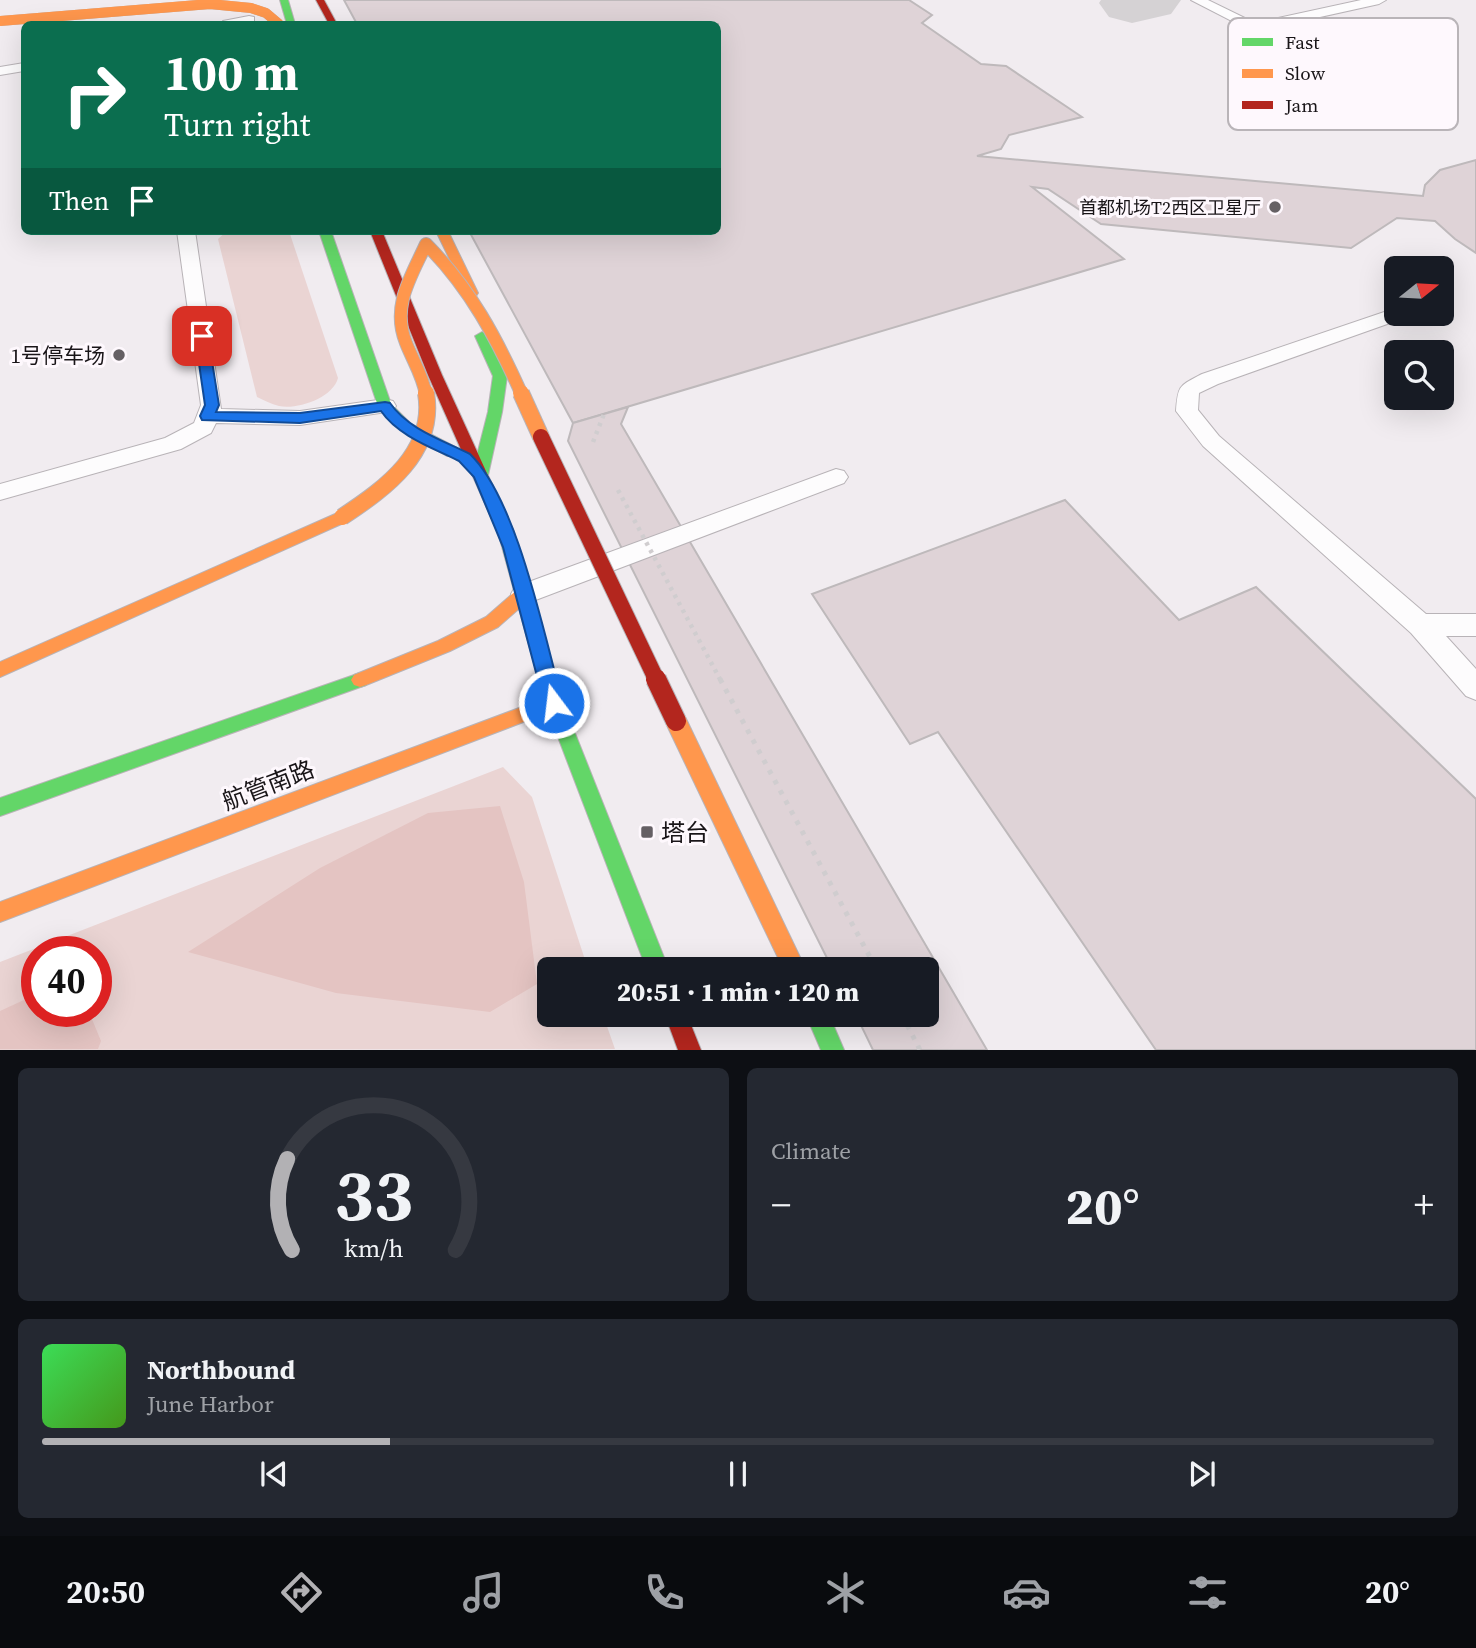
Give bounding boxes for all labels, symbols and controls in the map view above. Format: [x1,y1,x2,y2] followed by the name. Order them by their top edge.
[1228,18,1458,130] legend
[1285,29,1320,55] text: Fast
[164,39,299,106] text: 100 m
[49,49,140,140] icon: right
[1285,60,1326,86] text: Slow
[1284,92,1318,118] text: Jam
[164,103,310,147] text: Turn right
[123,182,161,220] icon: arrive
[49,183,109,219] text: Then
[1079,195,1261,220] place label: 首都机场T2西区卫星厅
[1267,199,1283,215] marker: 首都机场T2西区卫星厅
[1384,256,1454,326] north arrow
[1384,256,1454,410] map controls
[172,306,232,366] pin
[183,317,221,355] icon: arrive
[1384,340,1454,410] button: search
[11,341,105,370] place label: 1号停车场
[111,347,127,363] marker: 1号停车场
[517,666,591,740] position arrow
[217,752,319,818] street label: 航管南路
[661,816,709,849] place label: 塔台
[639,824,655,840] marker: 塔台
[21,936,112,1027] speed limit sign: 40
[617,974,859,1010] text: 20:51 · 1 min · 120 m
[771,1135,851,1167] text: Climate
[334,1146,413,1245] text: 33
[1065,1170,1140,1241] text: 20°
[771,1179,791,1231] text: −
[1414,1179,1434,1231] text: +
[344,1231,403,1265] text: km/h
[147,1352,295,1388] text: Northbound
[147,1388,274,1420] text: June Harbor
[255,1455,293,1493] icon: previous
[719,1455,757,1493] icon: pause
[1183,1455,1221,1493] icon: next
[277,1568,326,1617] icon: directions
[459,1568,508,1617] icon: music
[640,1568,689,1617] icon: phone
[821,1568,870,1617] icon: climate
[1002,1568,1051,1617] icon: car
[1183,1568,1232,1617] icon: filters
[66,1570,145,1614] text: 20:50
[1365,1570,1410,1614] text: 20°

